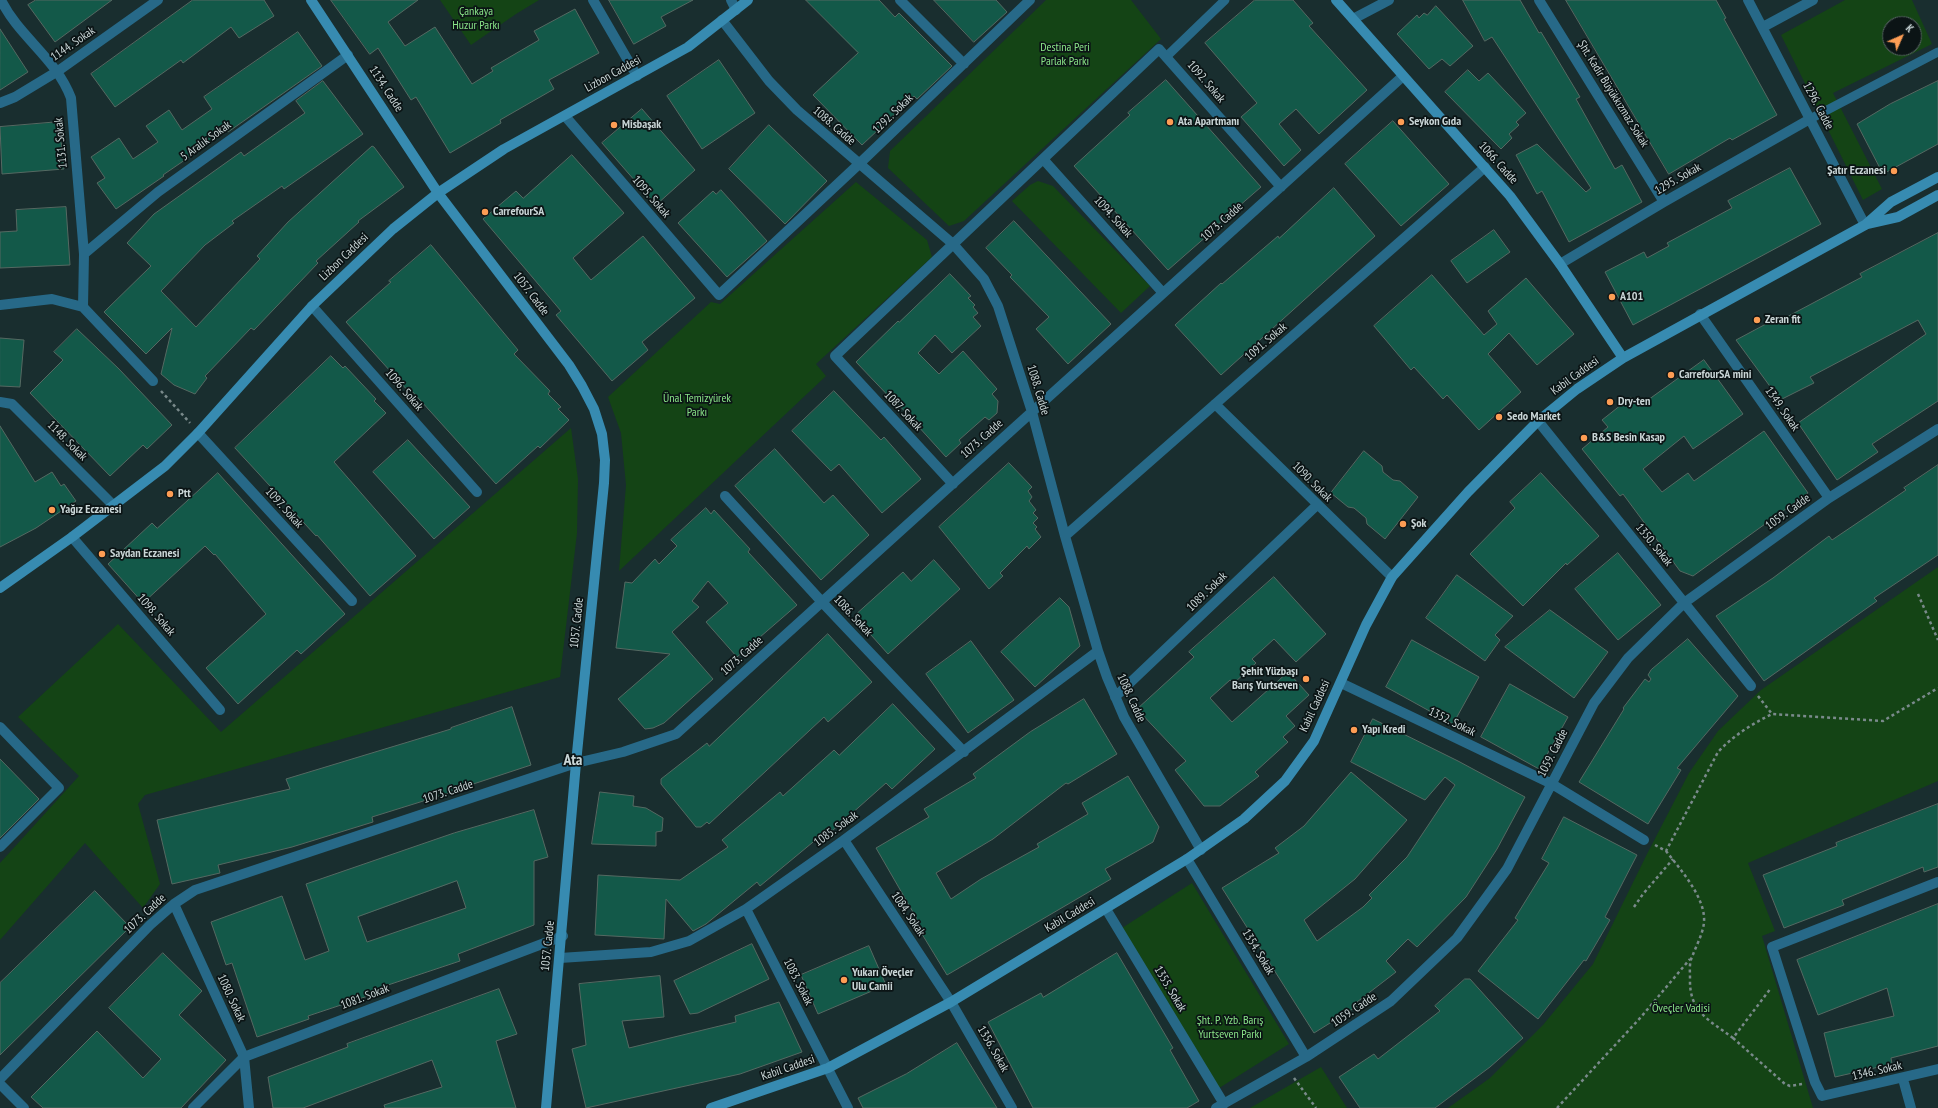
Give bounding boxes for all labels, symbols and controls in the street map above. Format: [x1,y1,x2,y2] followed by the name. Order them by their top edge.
[452,5,500,33] park label: Çankaya Huzur Parkı
[1882,16,1922,56] north arrow
[1903,21,1917,35] text: K
[48,24,98,64] street label: 1144. Sokak
[1574,38,1652,150] street label: Şht. Kadir Büyükkızmaz Sokak
[1040,41,1090,69] park label: Destina Peri Parlak Parkı
[582,53,644,95] street label: Lizbon Caddesi
[1184,58,1228,106] street label: 1092. Sokak
[366,63,406,115] street label: 1134. Cadde
[1799,80,1837,132] street label: 1296. Cadde
[870,91,916,137] street label: 1292. Sokak
[810,104,858,148] street label: 1088. Cadde
[1178,115,1239,129] place label: Ata Apartmanı
[1409,115,1461,129] place label: Seykon Gıda
[52,117,70,169] street label: 1131. Sokak
[1165,117,1175,127] marker: Ata Apartmanı
[1396,117,1406,127] marker: Seykon Gıda
[178,118,234,164] street label: 5 Aralık Sokak
[622,118,661,132] place label: Misbaşak
[609,120,619,130] marker: Misbaşak
[1475,139,1521,187] street label: 1066. Cadde
[1652,160,1704,198] street label: 1295. Sokak
[1827,164,1886,178] place label: Şatır Eczanesi
[1889,166,1899,176] marker: Şatır Eczanesi
[629,173,673,221] street label: 1095. Sokak
[1091,193,1135,241] street label: 1094. Sokak
[1198,199,1246,245] street label: 1073. Cadde
[493,205,544,219] place label: CarrefourSA
[480,207,490,217] marker: CarrefourSA
[317,230,371,284] street label: Lizbon Caddesi
[510,269,552,319] street label: 1057. Cadde
[1620,290,1643,304] place label: A101
[1607,292,1617,302] marker: A101
[1765,313,1800,327] place label: Zeran fit
[1752,315,1762,325] marker: Zeran fit
[1242,320,1290,364] street label: 1091. Sokak
[1548,354,1602,398] street label: Kabil Caddesi
[1024,363,1052,417] street label: 1088. Cadde
[382,366,426,414] street label: 1096. Sokak
[1679,368,1751,382] place label: CarrefourSA mini
[1666,370,1676,380] marker: CarrefourSA mini
[1762,384,1802,434] street label: 1349. Sokak
[881,388,925,434] street label: 1087. Sokak
[663,392,731,420] park label: Ünal Temizyürek Parkı
[1618,395,1650,409] place label: Dry-ten
[1605,397,1615,407] marker: Dry-ten
[1507,410,1560,424] place label: Sedo Market
[1494,412,1504,422] marker: Sedo Market
[958,416,1006,462] street label: 1073. Cadde
[44,418,90,464] street label: 1148. Sokak
[1592,431,1665,445] place label: B&S Besin Kasap
[1579,433,1589,443] marker: B&S Besin Kasap
[1289,459,1335,505] street label: 1090. Sokak
[262,485,306,531] street label: 1097. Sokak
[178,487,191,501] place label: Ptt
[165,489,175,499] marker: Ptt
[1763,491,1813,533] street label: 1059. Cadde
[60,503,121,517] place label: Yağız Eczanesi
[47,505,57,515] marker: Yağız Eczanesi
[1411,517,1427,531] place label: Şok
[1398,519,1408,529] marker: Şok
[1632,521,1676,569] street label: 1350. Sokak
[110,547,179,561] place label: Saydan Eczanesi
[97,549,107,559] marker: Saydan Eczanesi
[1184,569,1230,615] street label: 1089. Sokak
[134,591,178,639] street label: 1098. Sokak
[830,593,876,639] street label: 1086. Sokak
[567,597,587,649] street label: 1057. Cadde
[718,633,766,679] street label: 1073. Cadde
[1232,665,1298,693] place label: Şehit Yüzbaşı Barış Yurtseven
[1114,671,1148,725] street label: 1088. Cadde
[1301,674,1311,684] marker: Şehit Yüzbaşı Barış Yurtseven
[1297,678,1333,734] street label: Kabil Caddesi
[1426,704,1478,740] street label: 1352. Sokak
[1362,723,1405,737] place label: Yapı Kredi
[1349,725,1359,735] marker: Yapı Kredi
[1535,727,1571,779] street label: 1059. Cadde
[564,750,582,770] district label: Ata
[421,777,475,807] street label: 1073. Cadde
[811,808,861,850] street label: 1085. Sokak
[888,889,928,939] street label: 1084. Sokak
[121,891,169,937] street label: 1073. Cadde
[1042,894,1098,936] street label: Kabil Caddesi
[538,920,558,972] street label: 1057. Cadde
[1239,927,1277,977] street label: 1354. Sokak
[780,956,816,1008] street label: 1083. Sokak
[1151,964,1189,1014] street label: 1355. Sokak
[852,966,913,994] place label: Yukarı Öveçler Ulu Camii
[214,972,248,1024] street label: 1080. Sokak
[839,975,849,985] marker: Yukarı Öveçler Ulu Camii
[339,981,391,1013] street label: 1081. Sokak
[1329,990,1379,1030] street label: 1059. Cadde
[1652,1002,1710,1016] park label: Öveçler Vadisi
[1197,1014,1263,1042] park label: Şht. P. Yzb. Barış Yurtseven Parkı
[974,1023,1012,1075] street label: 1356. Sokak
[759,1052,817,1084] street label: Kabil Caddesi
[1851,1058,1903,1084] street label: 1346. Sokak

